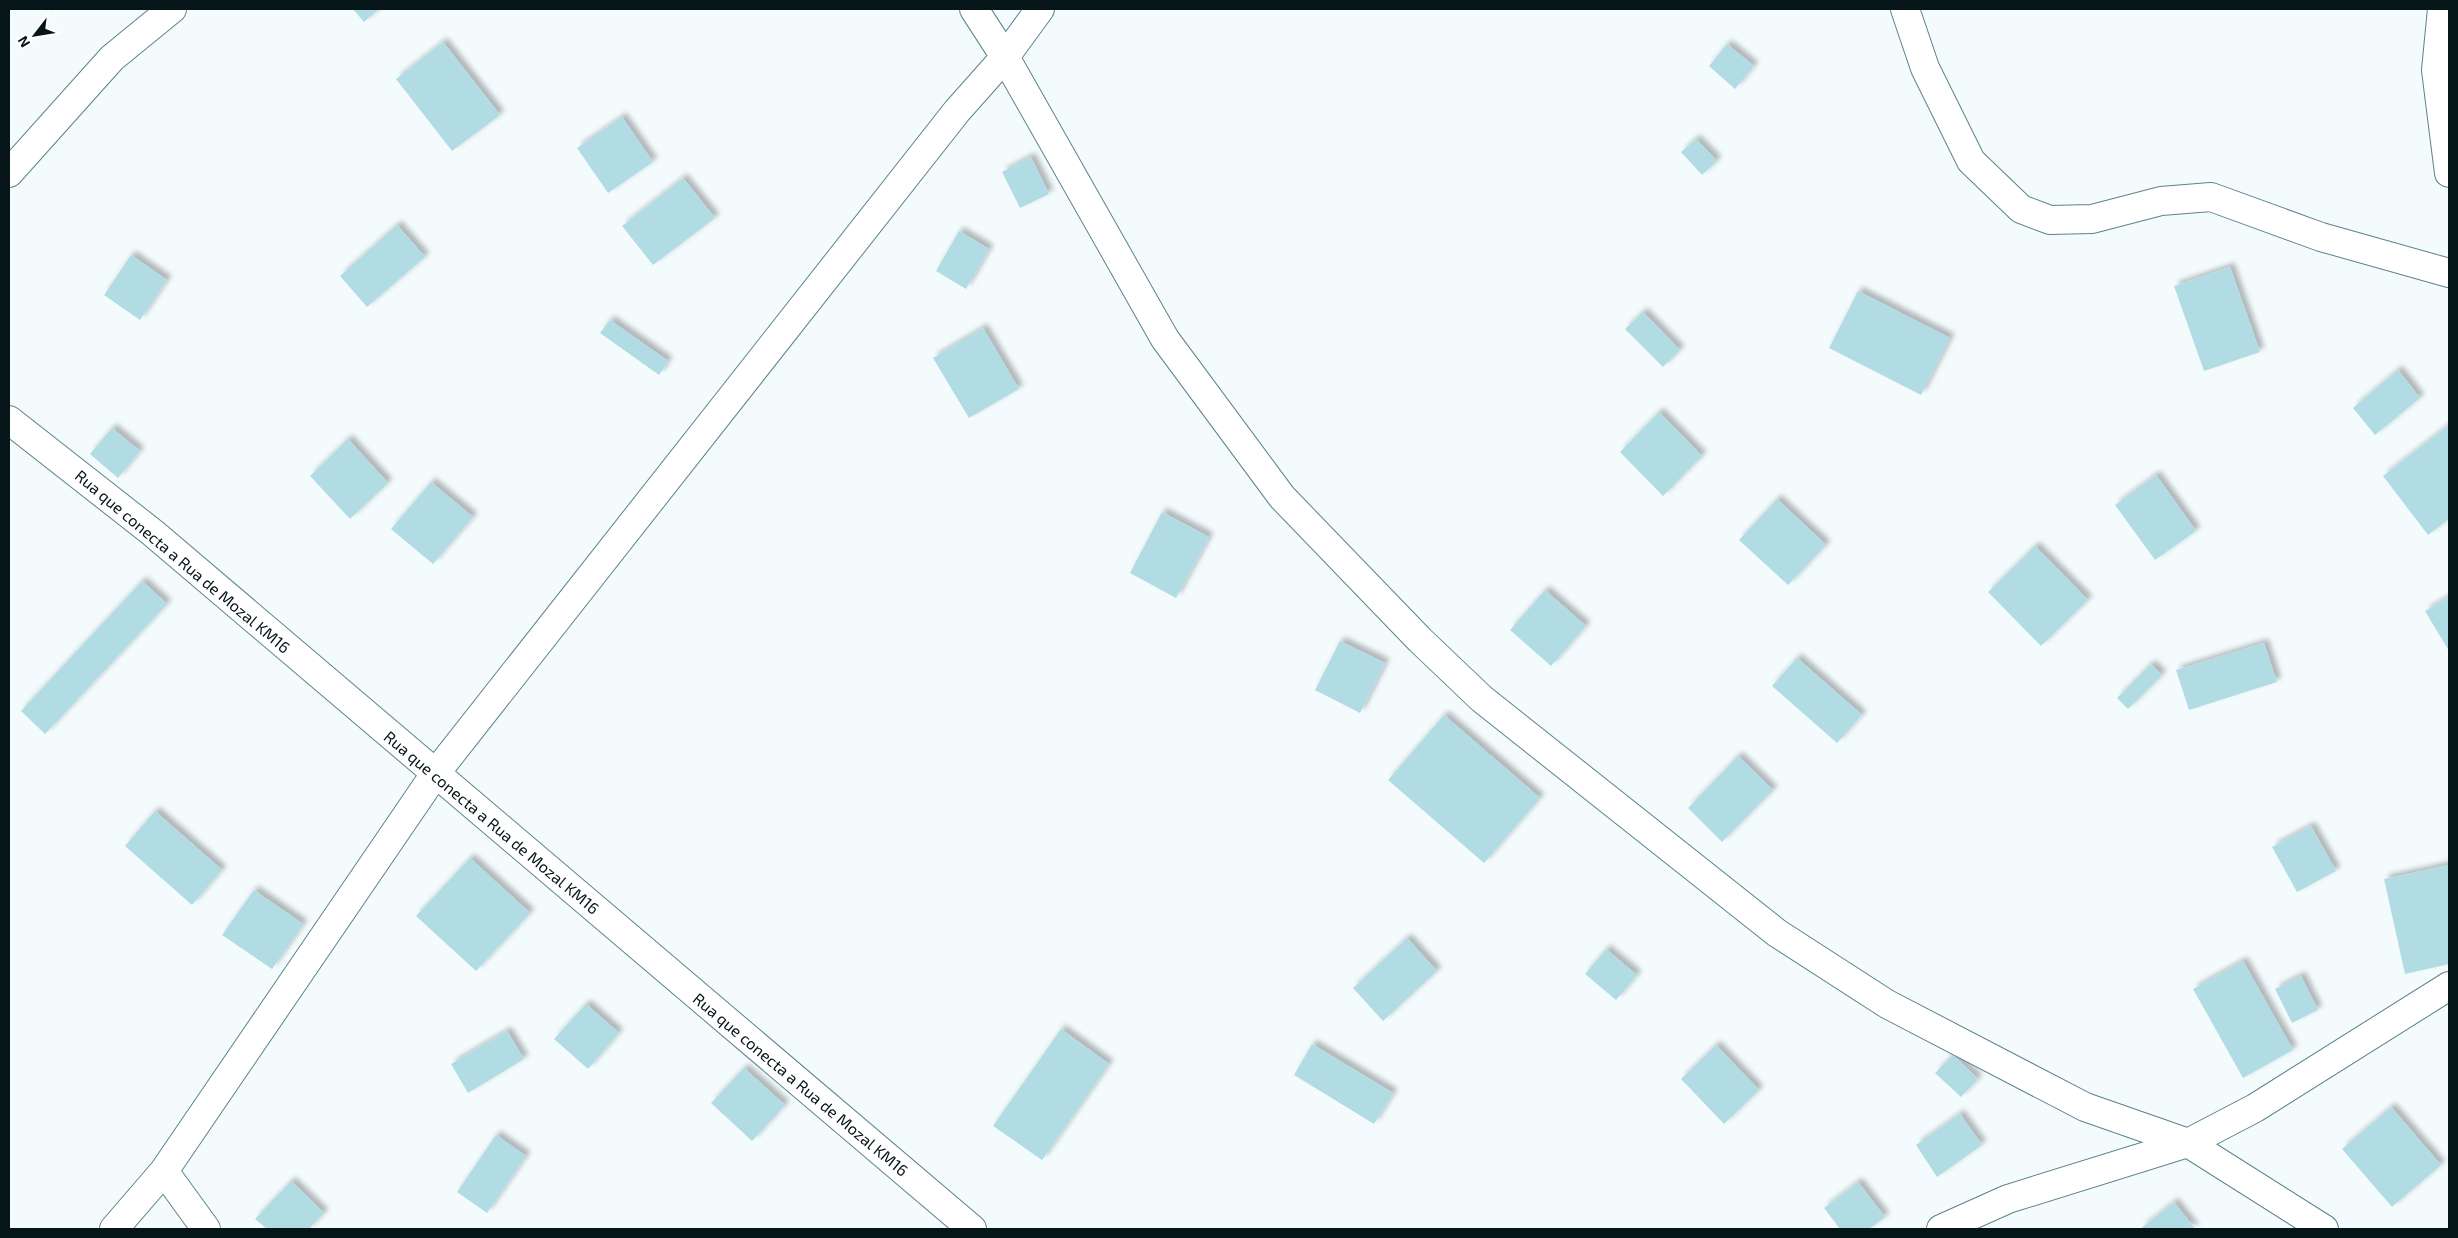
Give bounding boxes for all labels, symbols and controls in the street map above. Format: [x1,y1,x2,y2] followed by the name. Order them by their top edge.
[10,10,60,60] north arrow
[14,33,33,51] text: N
[72,465,294,657] street label: Rua que conecta a Rua de Mozal KM16
[381,726,603,918] street label: Rua que conecta a Rua de Mozal KM16
[690,988,912,1180] street label: Rua que conecta a Rua de Mozal KM16

